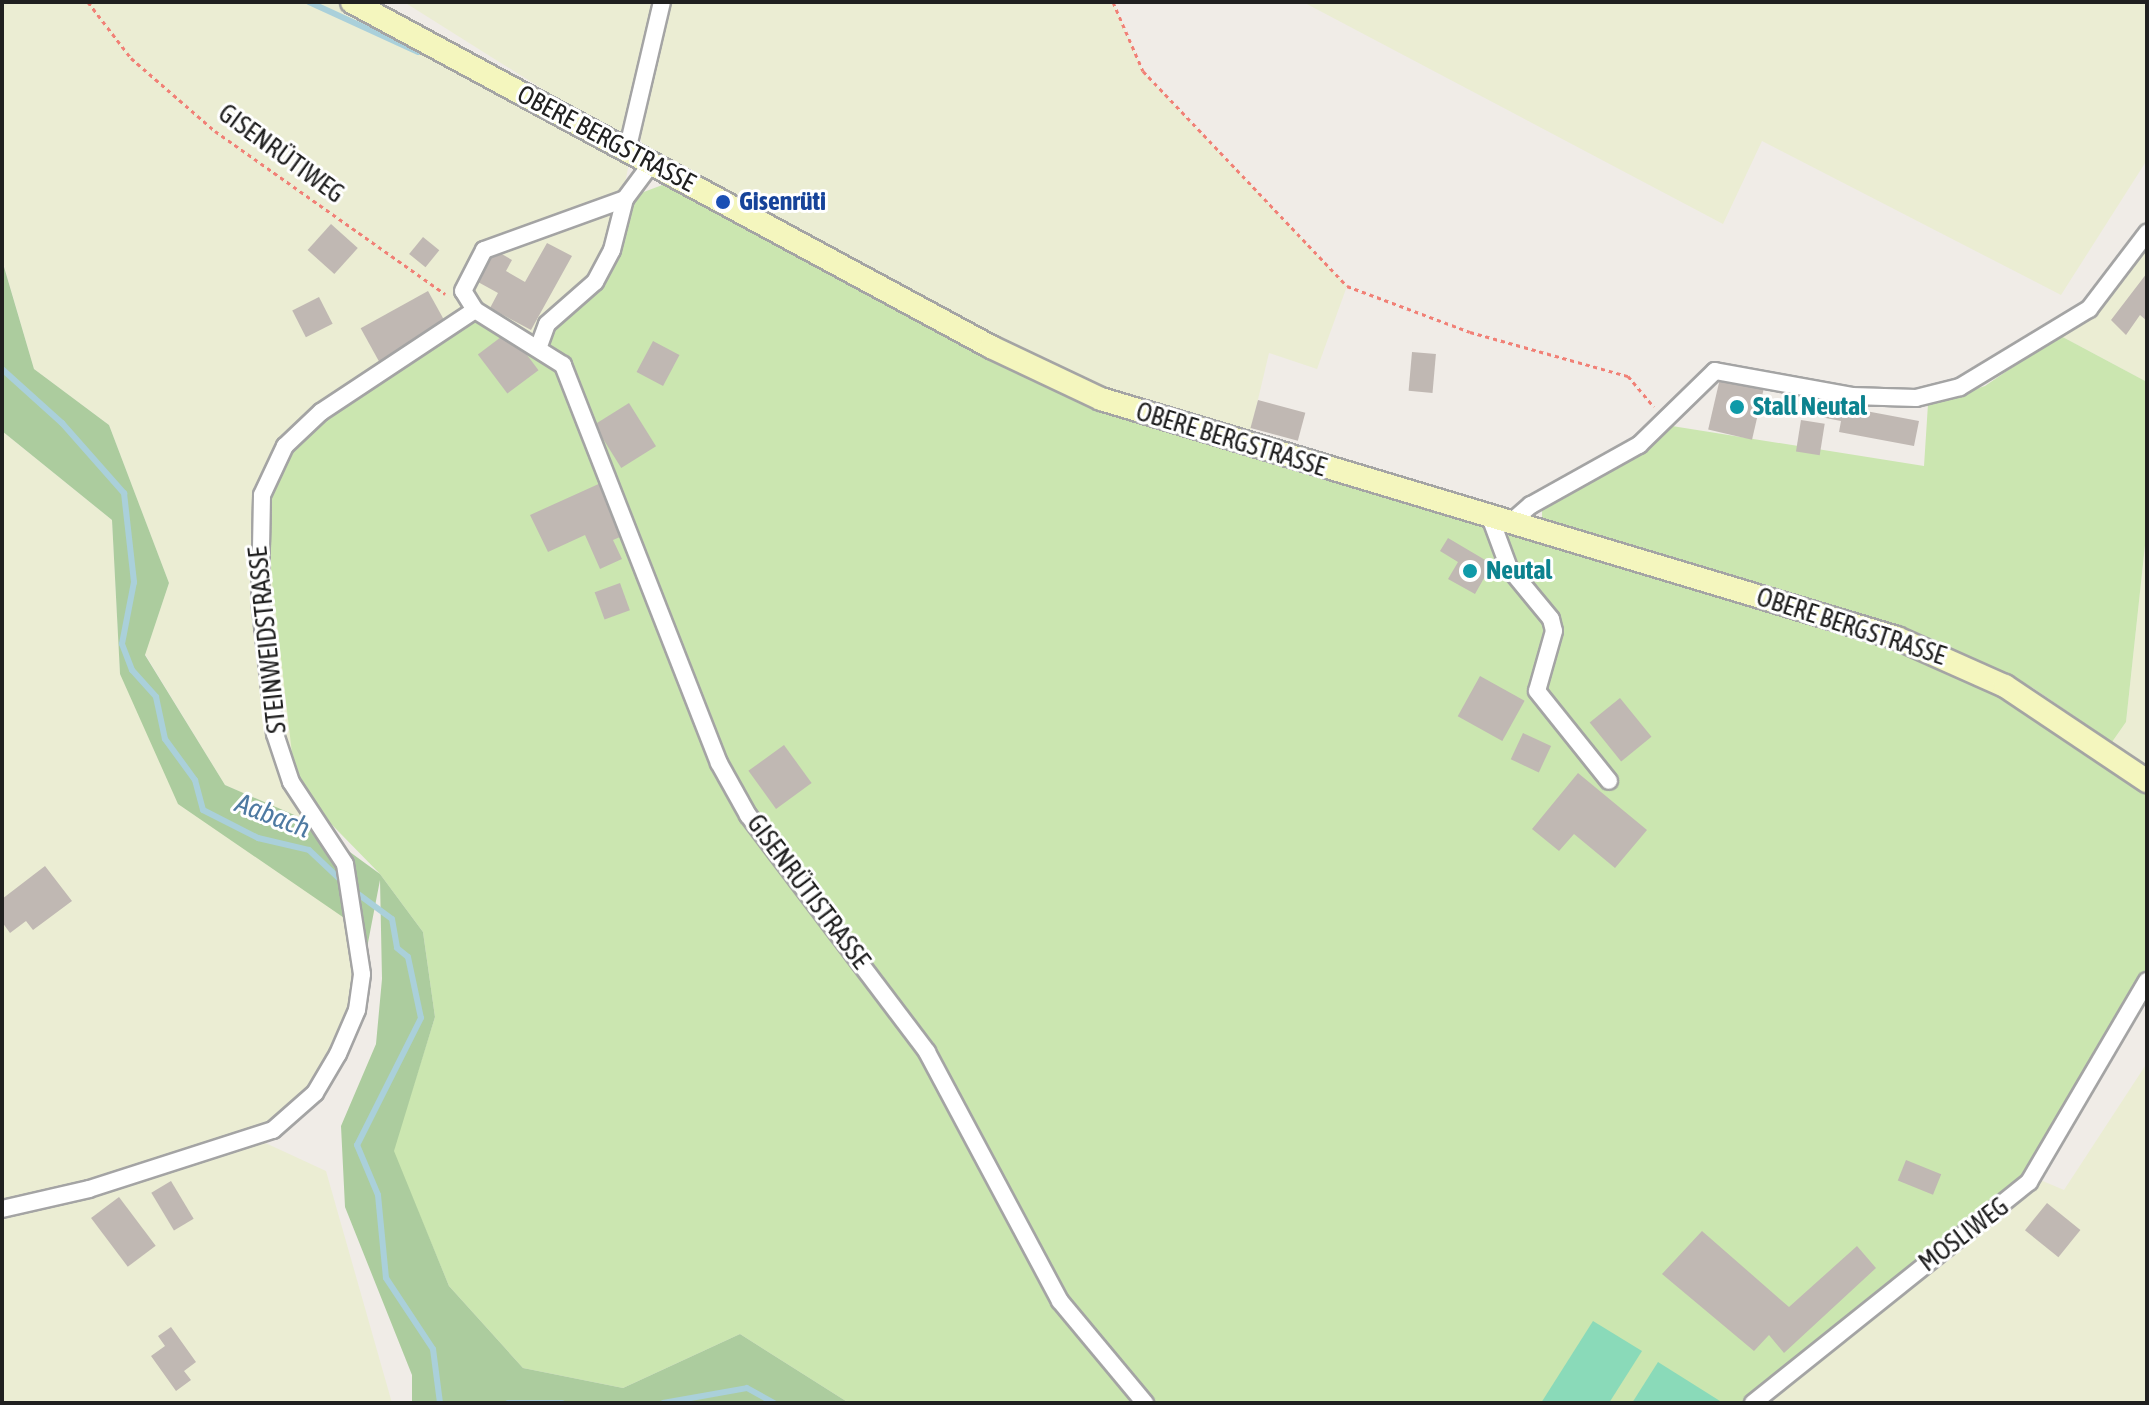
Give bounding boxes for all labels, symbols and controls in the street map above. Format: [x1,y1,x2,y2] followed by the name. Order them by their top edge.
[512,79,700,199] street label: OBERE BERGSTRASSE
[212,98,350,210] street label: GISENRÜTIWEG
[739,186,826,218] place label: Gisenrüti
[714,193,732,211] marker: Gisenrüti
[1753,391,1867,423] place label: Stall Neutal
[1132,396,1330,484] street label: OBERE BERGSTRASSE
[1728,398,1746,416] marker: Stall Neutal
[243,545,293,735] street label: STEINWEIDSTRASSE
[1486,555,1552,587] place label: Neutal
[1461,562,1479,580] marker: Neutal
[1752,582,1950,672] street label: OBERE BERGSTRASSE
[231,786,315,844] water label: Aabach
[740,809,876,975] street label: GISENRÜTISTRASSE
[1913,1191,2015,1279] street label: MOSLIWEG

